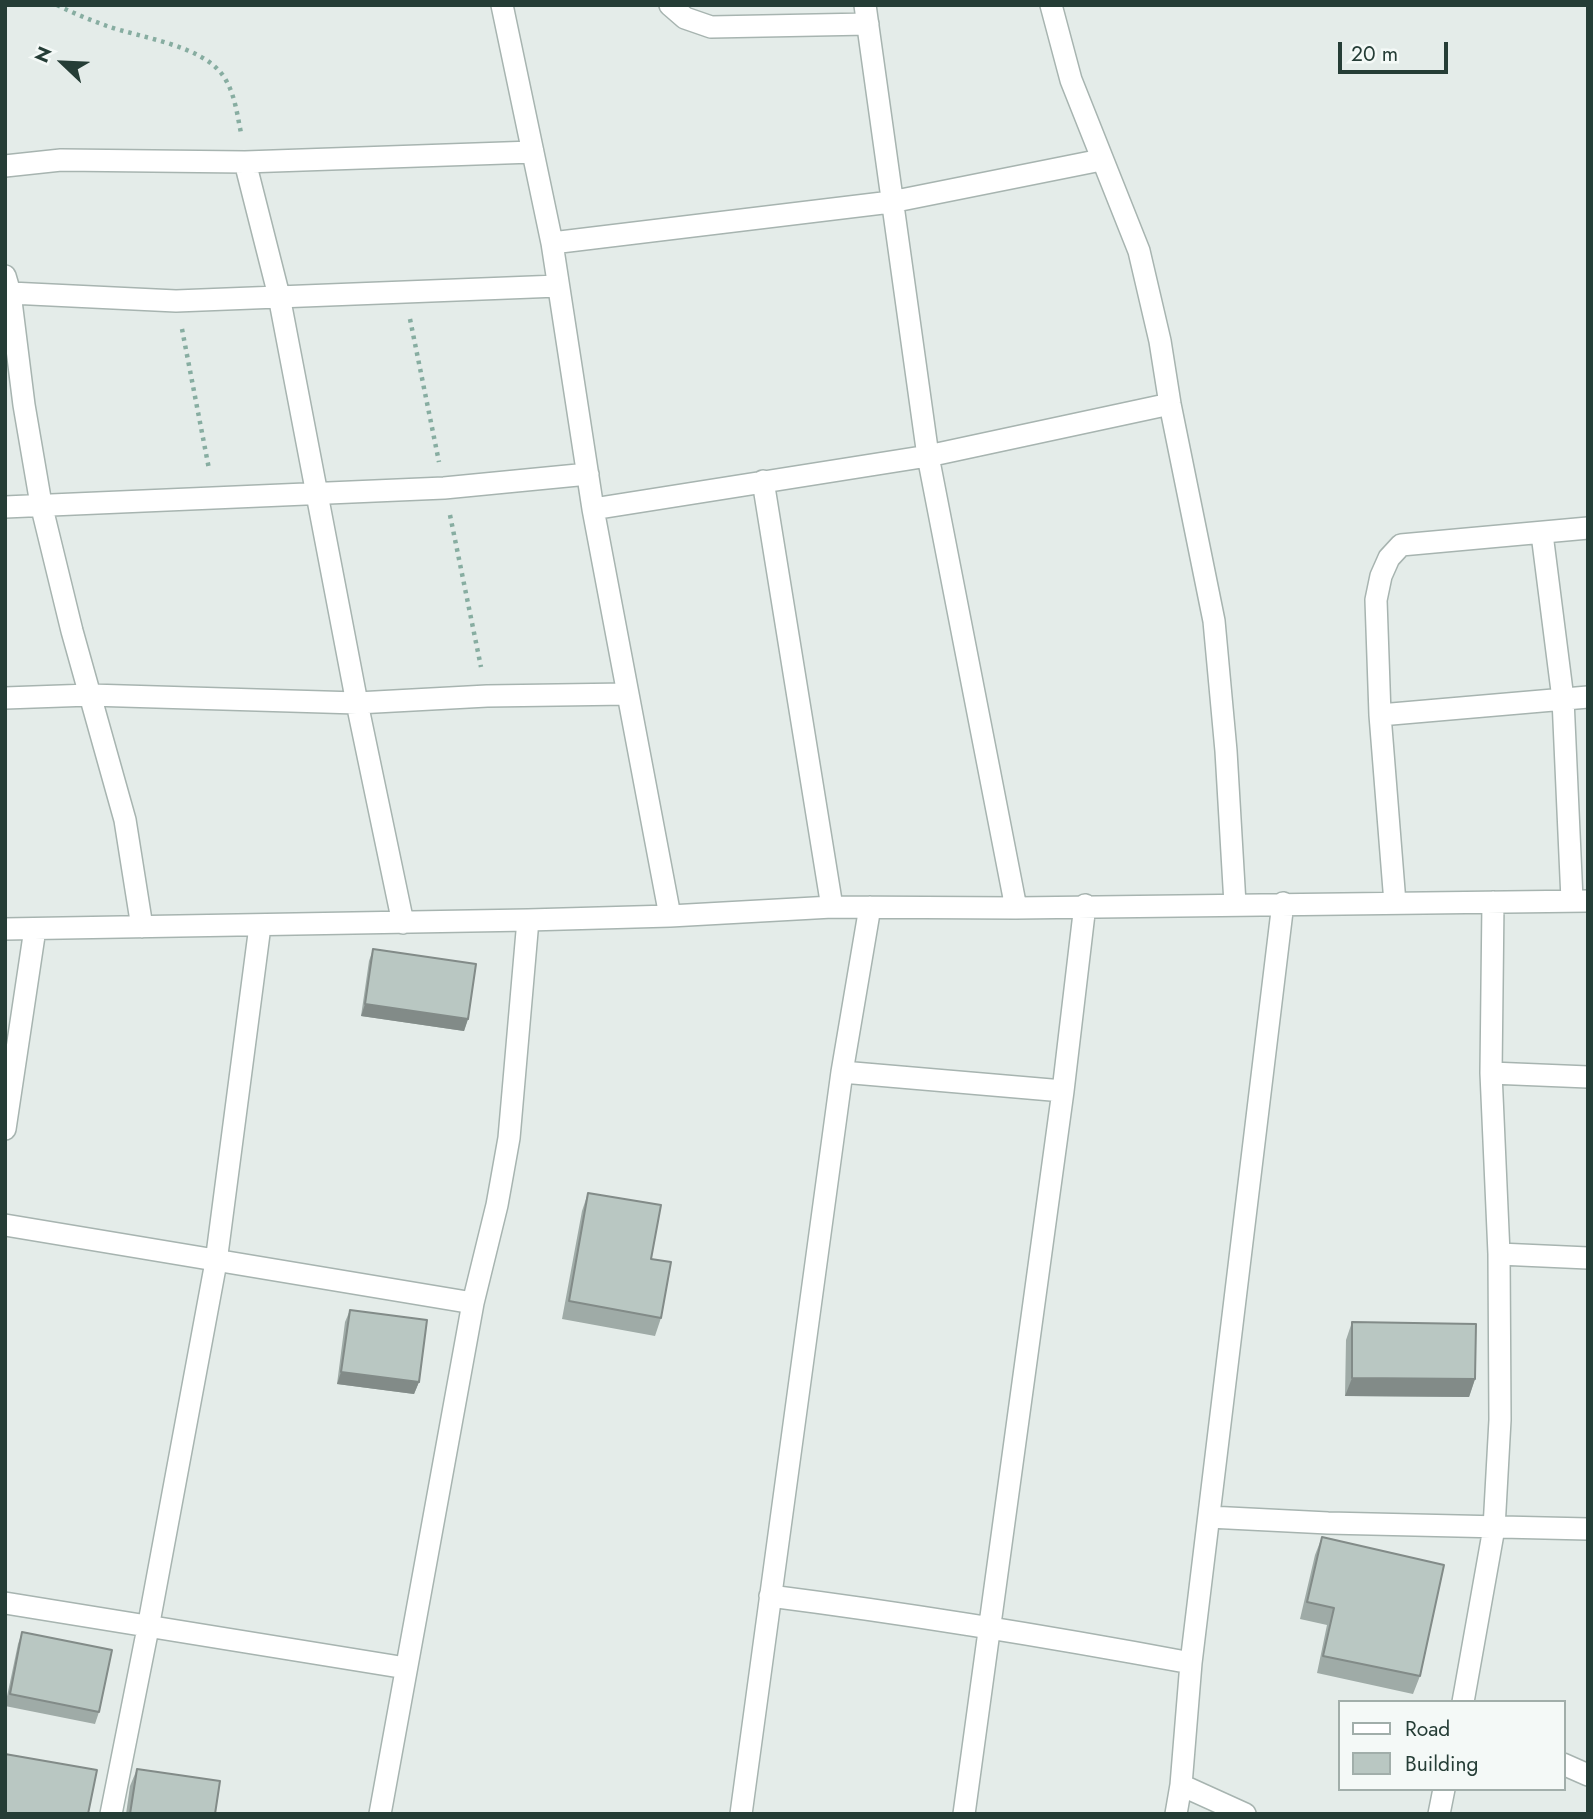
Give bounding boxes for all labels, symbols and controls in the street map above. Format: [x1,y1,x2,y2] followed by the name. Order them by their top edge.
[28,28,98,98] north arrow
[1341,28,1451,72] scale bar
[1351,39,1398,69] text: 20 m
[28,42,59,67] text: N
[1338,1700,1565,1791] legend
[1405,1714,1450,1744] text: Road
[1405,1749,1478,1779] text: Building

